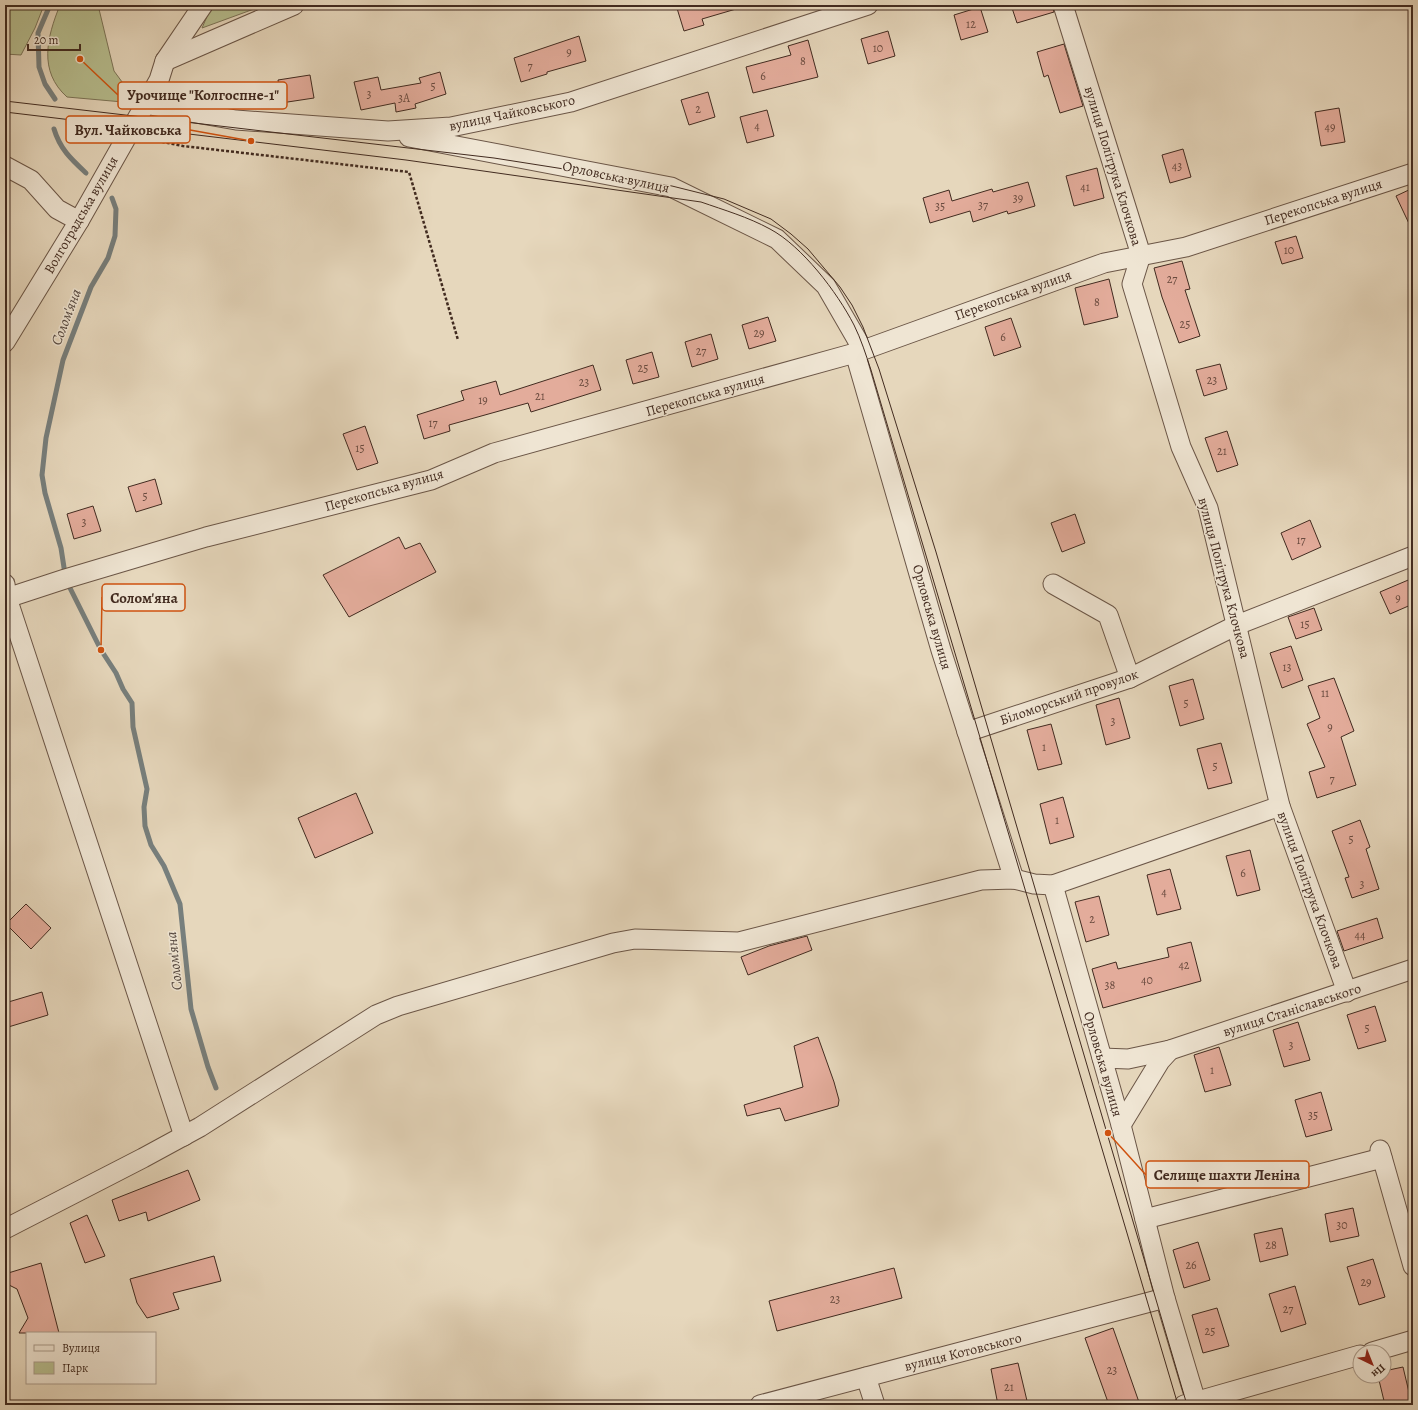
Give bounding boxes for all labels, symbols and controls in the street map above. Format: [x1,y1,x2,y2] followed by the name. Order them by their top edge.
[966,16,976,32] house number: 12
[28,26,80,52] scale bar
[34,32,58,48] text: 20 m
[873,40,883,56] house number: 10
[566,44,572,60] house number: 9
[800,53,806,69] house number: 8
[527,58,533,74] house number: 7
[760,68,766,84] house number: 6
[430,78,436,94] house number: 5
[118,82,287,109] callout: Урочище "Колгоспне-1"
[1080,84,1146,249] street label: вулиця Політрука Клочкова
[127,85,279,105] text: Урочище "Колгоспне-1"
[367,86,372,102] house number: 3
[398,90,411,106] house number: 3А
[447,90,577,136] street label: вулиця Чайковського
[695,101,701,117] house number: 2
[66,116,190,143] callout: Вул. Чайковська
[754,118,760,134] house number: 4
[1325,119,1335,135] house number: 49
[74,120,182,140] text: Вул. Чайковська
[40,153,123,277] street label: Волгоградська вулиця
[561,156,671,198] street label: Орловська вулиця
[1172,158,1182,174] house number: 43
[1262,174,1385,230] street label: Перекопська вулиця
[1080,179,1090,195] house number: 41
[1013,190,1023,206] house number: 39
[978,197,989,213] house number: 37
[935,198,945,214] house number: 35
[1284,242,1294,258] house number: 10
[952,265,1074,325] street label: Перекопська вулиця
[1167,271,1178,287] house number: 27
[46,286,86,348] water label: Солом'яна
[1094,294,1100,310] house number: 8
[1180,316,1190,332] house number: 25
[753,325,765,341] house number: 29
[1000,329,1006,345] house number: 6
[696,343,707,359] house number: 27
[638,360,648,376] house number: 25
[643,369,767,421] street label: Перекопська вулиця
[1207,372,1217,388] house number: 23
[579,374,589,390] house number: 23
[535,388,545,404] house number: 21
[478,392,488,408] house number: 19
[428,415,439,431] house number: 17
[355,440,365,456] house number: 15
[1217,443,1227,459] house number: 21
[322,464,446,516] street label: Перекопська вулиця
[142,488,148,504] house number: 5
[1193,495,1255,661] street label: вулиця Політрука Клочкова
[82,514,87,530] house number: 3
[1296,532,1307,548] house number: 17
[908,562,956,672] street label: Орловська вулиця
[102,584,185,611] callout: Солом'яна
[110,588,179,608] text: Солом'яна
[1395,590,1401,606] house number: 9
[1300,616,1310,632] house number: 15
[1282,659,1292,675] house number: 13
[997,664,1141,730] street label: Біломорський провулок
[1321,685,1329,701] house number: 11
[1183,695,1189,711] house number: 5
[1111,713,1116,729] house number: 3
[1327,719,1333,735] house number: 9
[1042,739,1046,755] house number: 1
[1212,758,1218,774] house number: 5
[1329,771,1335,787] house number: 7
[1273,809,1347,972] street label: вулиця Політрука Клочкова
[1055,812,1059,828] house number: 1
[1348,831,1354,847] house number: 5
[1240,865,1246,881] house number: 6
[1360,876,1365,892] house number: 3
[1161,884,1167,900] house number: 4
[1089,911,1095,927] house number: 2
[1355,927,1366,943] house number: 44
[161,931,187,991] water label: Солом'яна
[1178,957,1190,973] house number: 42
[1141,972,1153,988] house number: 40
[1105,977,1116,993] house number: 38
[1220,979,1364,1041] street label: вулиця Станіславського
[1079,1009,1127,1119] street label: Орловська вулиця
[1364,1020,1370,1036] house number: 5
[1289,1037,1294,1053] house number: 3
[1210,1062,1214,1078] house number: 1
[1308,1107,1318,1123] house number: 35
[1146,1161,1309,1188] callout: Селище шахти Леніна
[1154,1165,1301,1185] text: Селище шахти Леніна
[1336,1217,1348,1233] house number: 30
[1265,1237,1277,1253] house number: 28
[1185,1257,1197,1273] house number: 26
[1360,1274,1372,1290] house number: 29
[830,1291,840,1307] house number: 23
[1283,1301,1294,1317] house number: 27
[1205,1323,1215,1339] house number: 25
[902,1328,1024,1376] street label: вулиця Котовського
[26,1332,156,1384] legend
[62,1340,100,1356] text: Вулиця
[1352,1344,1392,1384] north arrow
[62,1360,88,1376] text: Парк
[1368,1361,1389,1382] text: Пн
[1107,1362,1117,1378] house number: 23
[1004,1379,1014,1395] house number: 21

